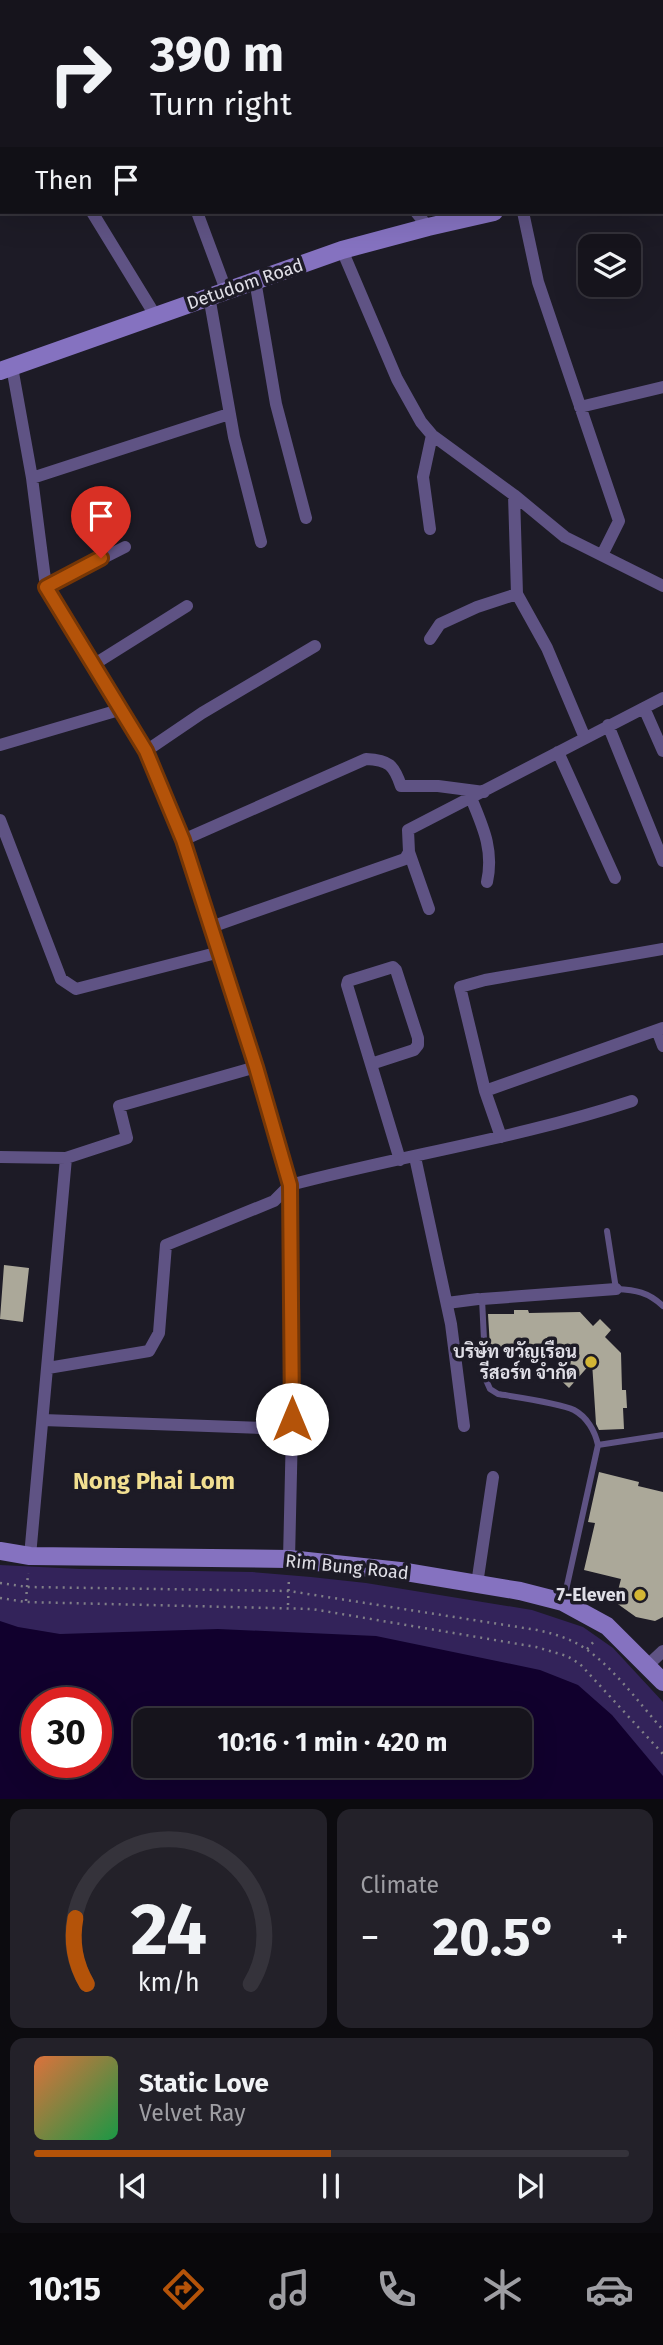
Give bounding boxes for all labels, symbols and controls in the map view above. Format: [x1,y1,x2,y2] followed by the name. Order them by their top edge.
[150,25,284,84] text: 390 m
[35,28,126,119] icon: right
[150,85,292,123] text: Turn right
[107,161,145,199] icon: arrive
[35,165,93,196] text: Then
[578,234,641,297] map controls
[578,234,641,297] button: layers
[184,254,306,314] street label: Detudom Road
[71,486,131,558] pin
[82,497,120,535] icon: arrive
[453,1340,577,1384] place label: บริษัท ขวัญเรือน รีสอร์ท จำกัด
[583,1354,599,1370] marker: บริษัท ขวัญเรือน รีสอร์ท จำกัด
[255,1382,329,1456] position arrow
[73,1467,235,1495] district label: Nong Phai Lom
[284,1550,410,1584] street label: Rim Bung Road
[556,1584,626,1606] place label: 7-Eleven
[632,1587,648,1603] marker: 7-Eleven
[21,1687,112,1778] speed limit sign: 30
[218,1727,447,1758] text: 10:16 · 1 min · 420 m
[361,1871,439,1899] text: Climate
[130,1887,207,1974] text: 24
[432,1906,557,1969] text: 20.5°
[361,1914,380,1960] text: −
[610,1914,629,1960] text: +
[137,1968,199,1998] text: km/h
[139,2068,269,2099] text: Static Love
[139,2099,246,2127] text: Velvet Ray
[114,2167,152,2205] icon: previous
[312,2167,350,2205] icon: pause
[511,2167,549,2205] icon: next
[159,2265,208,2314] icon: directions
[265,2265,314,2314] icon: music
[372,2265,421,2314] icon: phone
[478,2265,527,2314] icon: climate
[585,2265,634,2314] icon: car
[29,2270,101,2308] text: 10:15

